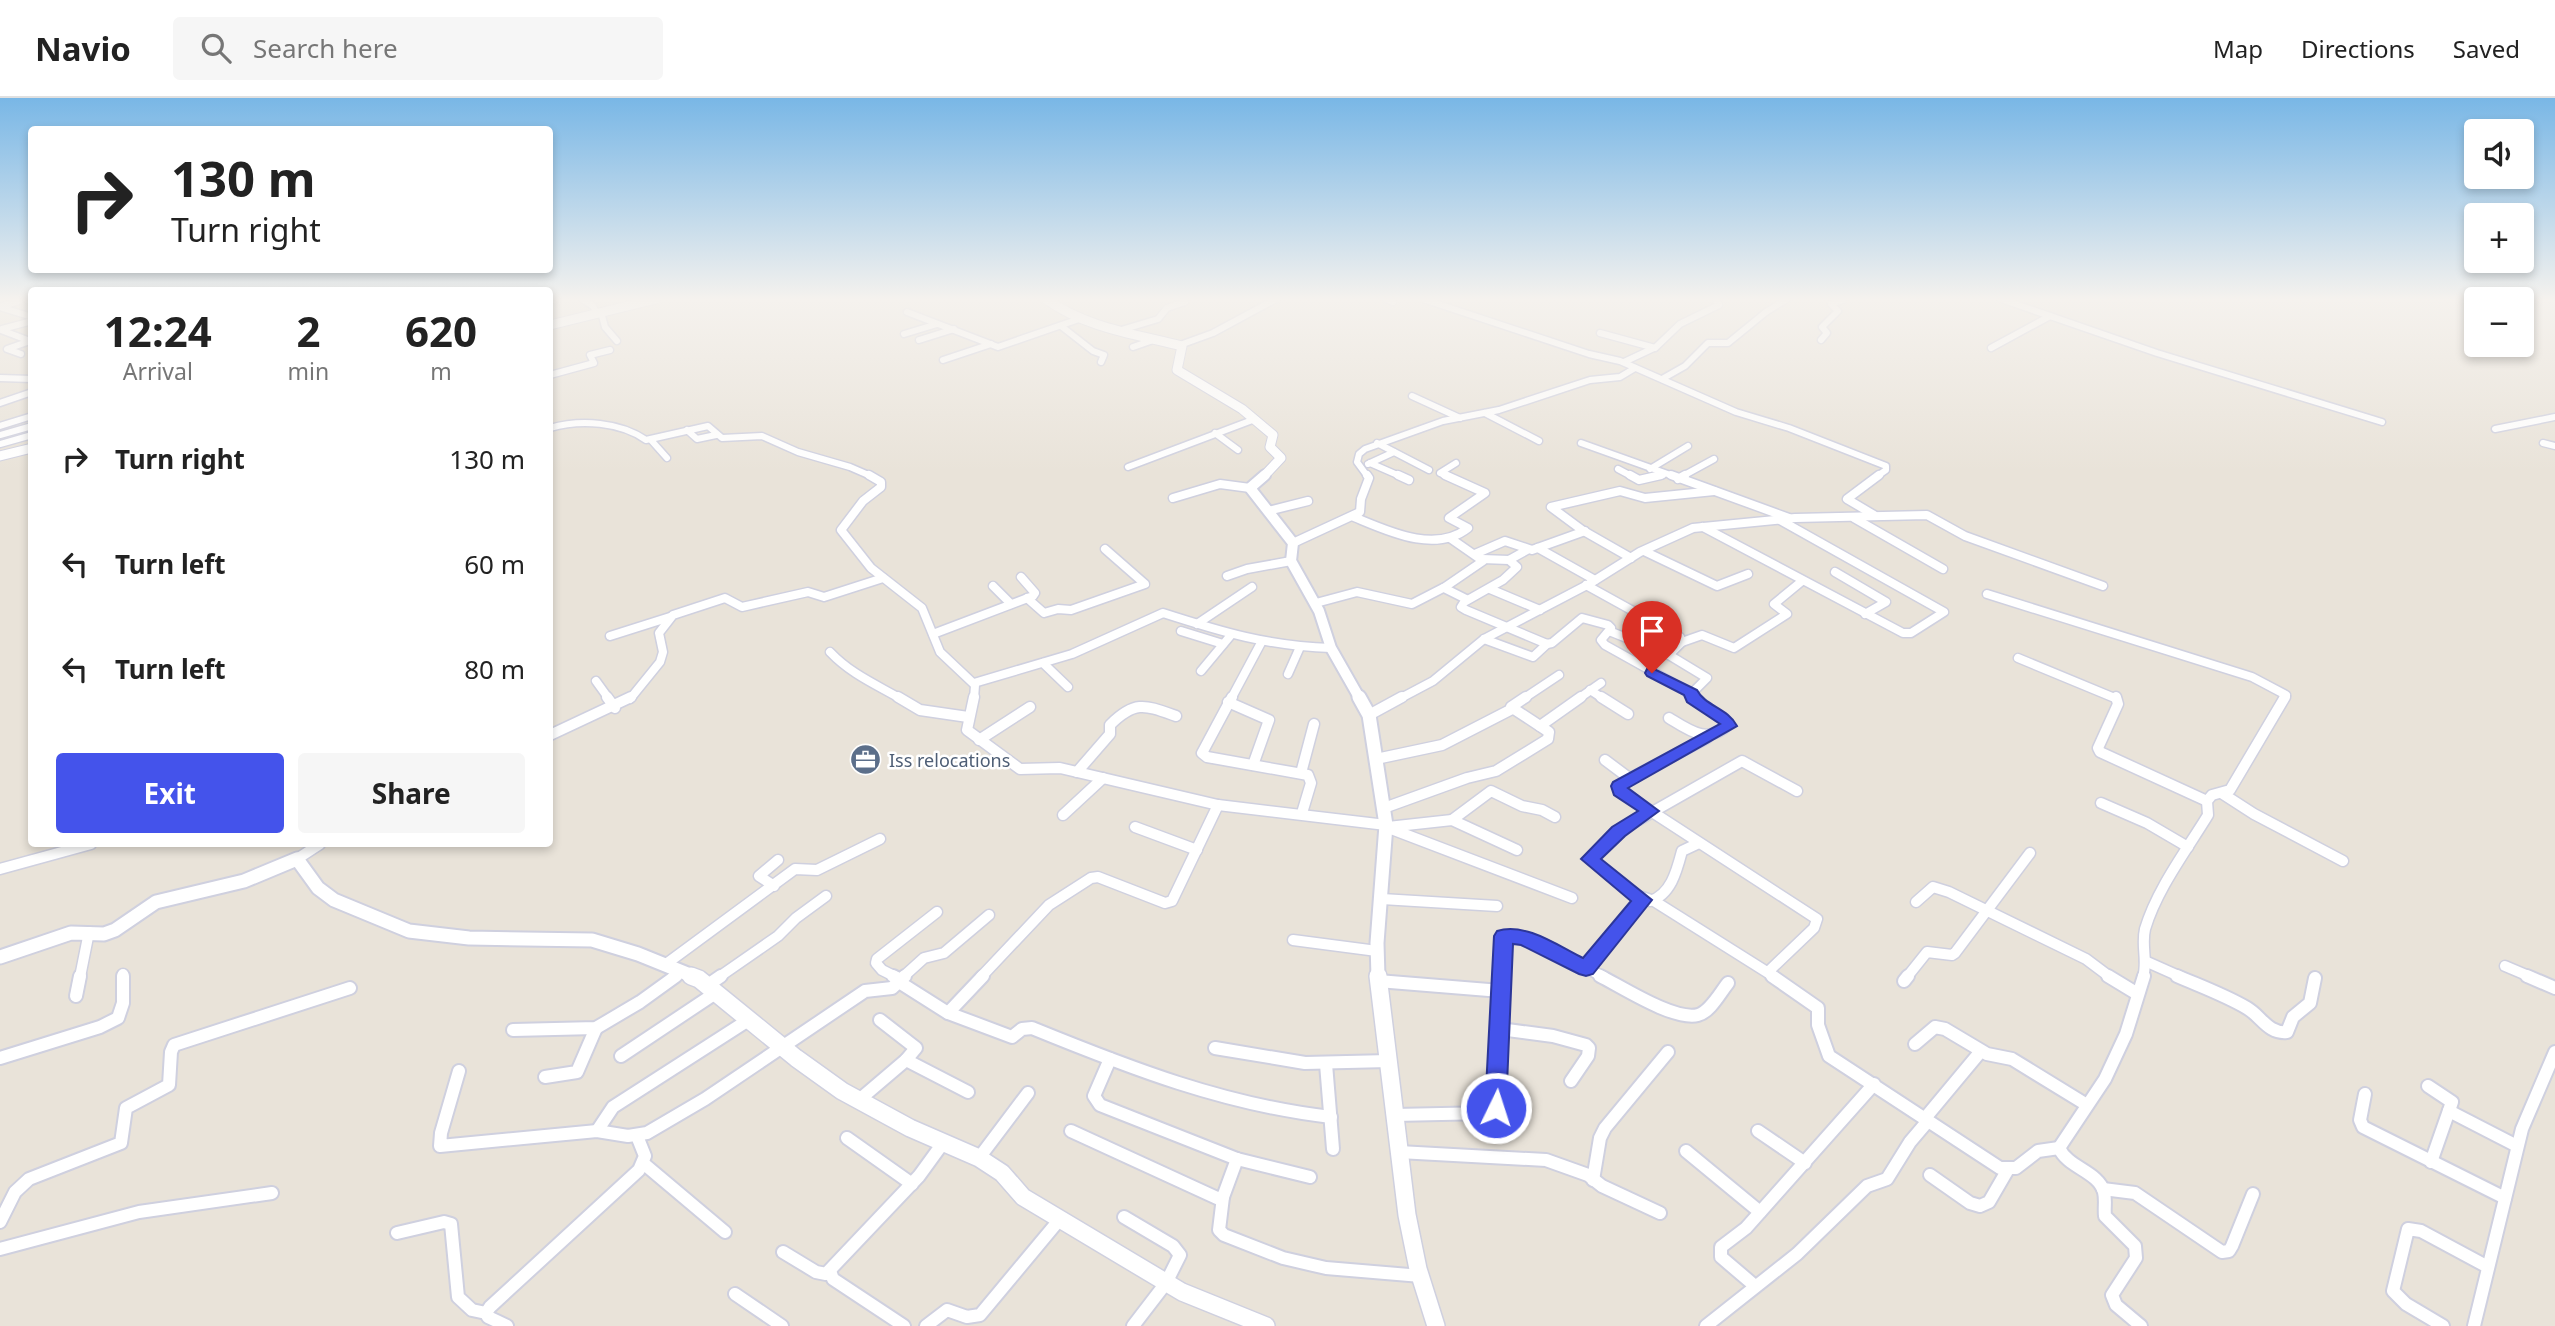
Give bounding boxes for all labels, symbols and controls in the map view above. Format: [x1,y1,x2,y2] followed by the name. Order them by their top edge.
[173,17,663,80] search box
[35,26,131,71] text: Navio
[197,29,235,67] icon: search
[253,30,398,66] text: Search here
[2213,32,2263,65] text: Map
[2301,32,2415,65] text: Directions
[2453,32,2520,65] text: Saved
[2464,119,2534,357] map controls
[2464,119,2534,189] button: sound
[171,145,316,211] text: 130 m
[56,154,147,245] icon: right
[2464,203,2534,273] button: +
[171,208,321,251] text: Turn right
[2464,287,2534,357] button: −
[104,302,212,359] text: 12:24
[296,302,320,359] text: 2
[405,302,477,359] text: 620
[123,355,193,387] text: Arrival
[288,355,329,387] text: min
[430,355,452,387] text: m
[56,440,94,478] icon: right
[115,441,245,477] text: Turn right
[449,441,525,477] text: 130 m
[56,545,94,583] icon: left
[115,546,226,582] text: Turn left
[464,546,525,582] text: 60 m
[1622,601,1682,673] pin
[1633,612,1671,650] icon: arrive
[56,650,94,688] icon: left
[115,651,226,687] text: Turn left
[464,651,525,687] text: 80 m
[849,743,883,777] office icon: Iss relocations
[889,748,1010,772] place label: Iss relocations
[56,753,284,833] button: Exit
[298,753,525,833] button: Share
[1459,1071,1533,1145] position arrow

